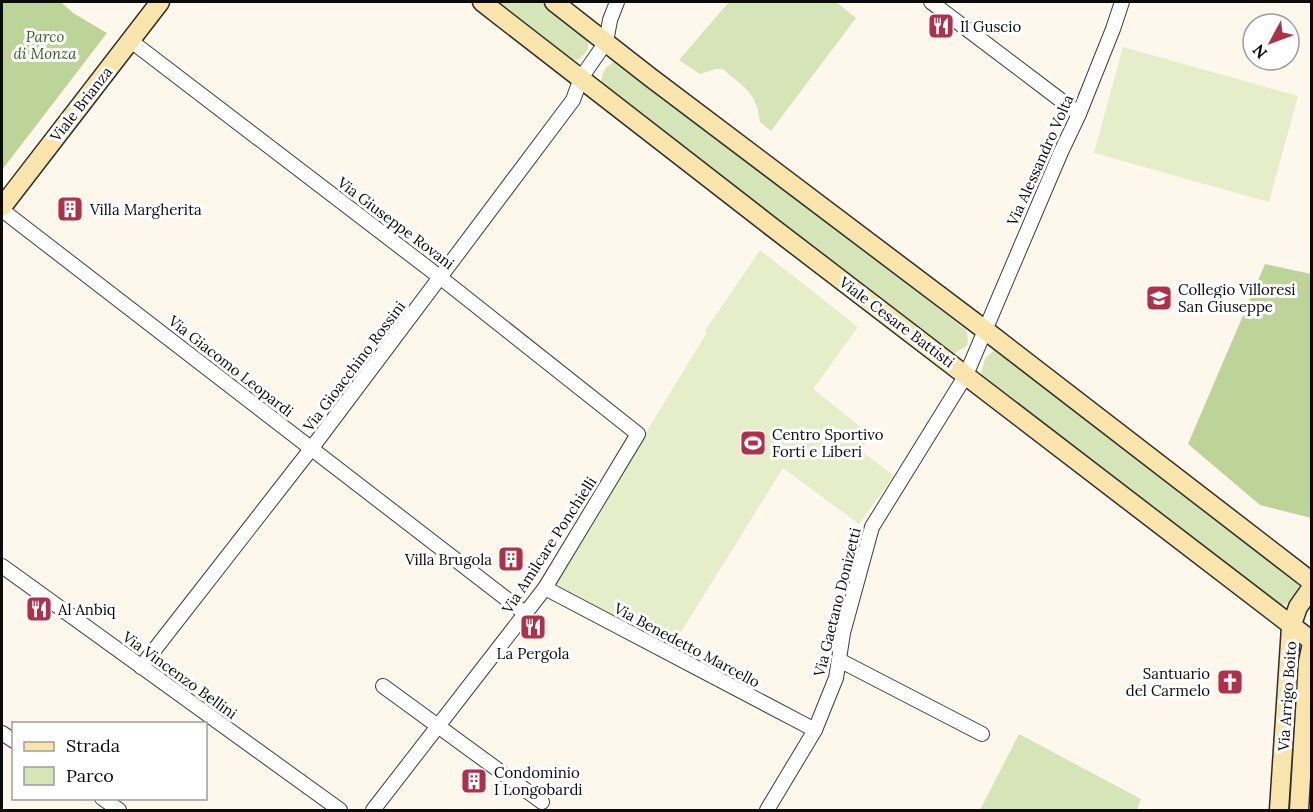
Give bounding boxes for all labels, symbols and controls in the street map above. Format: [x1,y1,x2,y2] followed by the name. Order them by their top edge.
[926,11,956,41] restaurant icon: Il Guscio
[1241,12,1301,72] north arrow
[960,17,1022,36] place label: Il Guscio
[13,27,77,63] park label: Parco di Monza
[1248,41,1271,63] text: N
[45,63,116,146] street label: Viale Brianza
[1002,91,1078,229] street label: Via Alessandro Volta
[333,172,458,273] street label: Via Giuseppe Rovani
[55,194,85,224] building icon: Villa Margherita
[89,200,202,219] place label: Villa Margherita
[835,272,958,372] street label: Viale Cesare Battisti
[1178,280,1296,316] place label: Collegio Villoresi San Giuseppe
[1144,283,1174,313] school or university icon: Collegio Villoresi San Giuseppe
[298,297,409,436] street label: Via Gioacchino Rossini
[164,311,297,421] street label: Via Giacomo Leopardi
[772,425,884,461] place label: Centro Sportivo Forti e Liberi
[738,428,768,458] sports icon: Centro Sportivo Forti e Liberi
[497,473,600,618] street label: Via Amilcare Ponchielli
[809,526,865,679] street label: Via Gaetano Donizetti
[496,544,526,574] building icon: Villa Brugola
[404,550,492,569] place label: Villa Brugola
[24,594,54,624] restaurant icon: Al Anbiq
[610,598,763,692] street label: Via Benedetto Marcello
[57,600,116,619] place label: Al Anbiq
[518,612,548,642] restaurant icon: La Pergola
[118,626,241,723] street label: Via Vincenzo Bellini
[1274,640,1300,753] street label: Via Arrigo Boito
[497,644,570,663] place label: La Pergola
[1126,664,1210,700] place label: Santuario del Carmelo
[1215,667,1245,697] church icon: Santuario del Carmelo
[12,722,207,800] legend
[66,734,120,757] text: Strada
[494,763,583,799] place label: Condominio I Longobardi
[66,764,114,787] text: Parco
[459,766,489,796] building icon: Condominio I Longobardi

